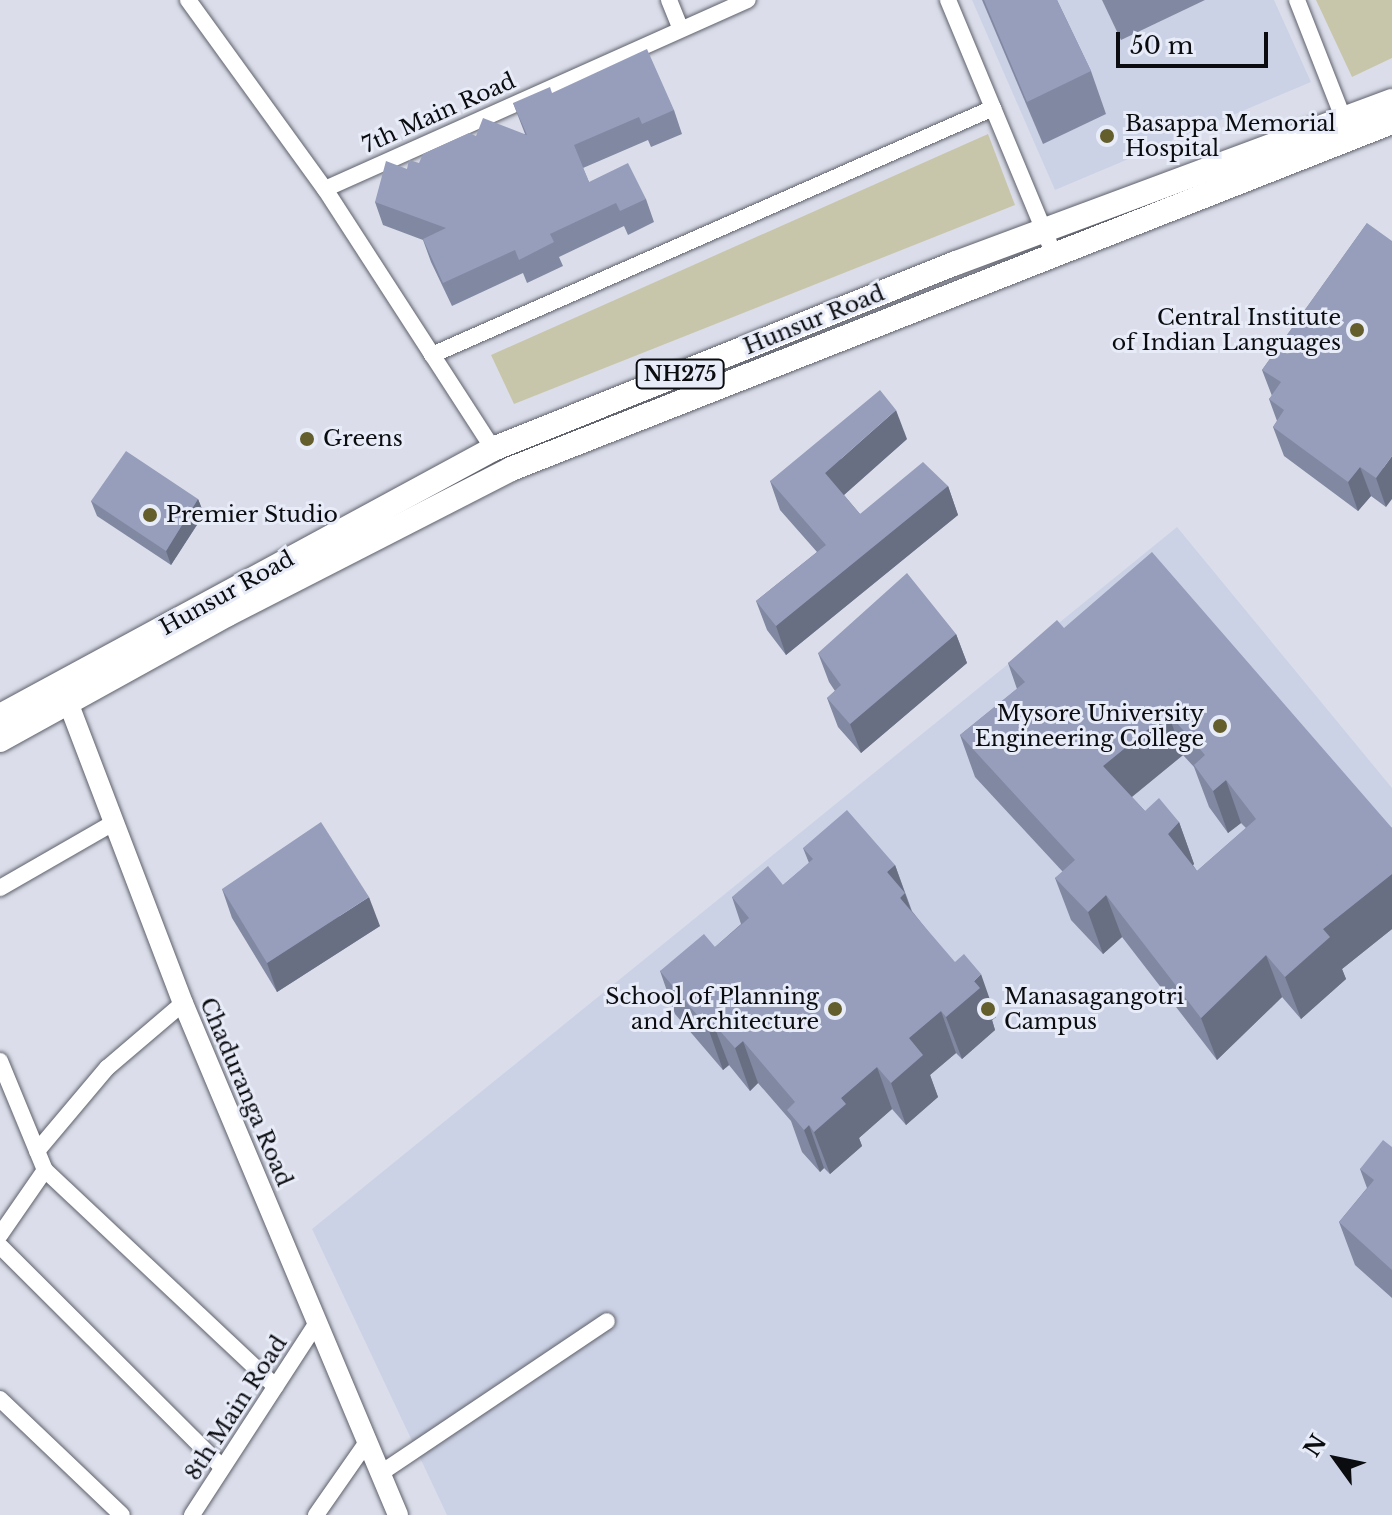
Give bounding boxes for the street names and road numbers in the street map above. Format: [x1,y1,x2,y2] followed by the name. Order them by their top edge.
[358,67,520,159] street label: 7th Main Road
[740,280,888,360] street label: Hunsur Road
[634,358,726,390] road number: NH275
[155,545,299,641] street label: Hunsur Road
[194,994,298,1190] street label: Chaduranga Road
[180,1331,292,1485] street label: 8th Main Road

